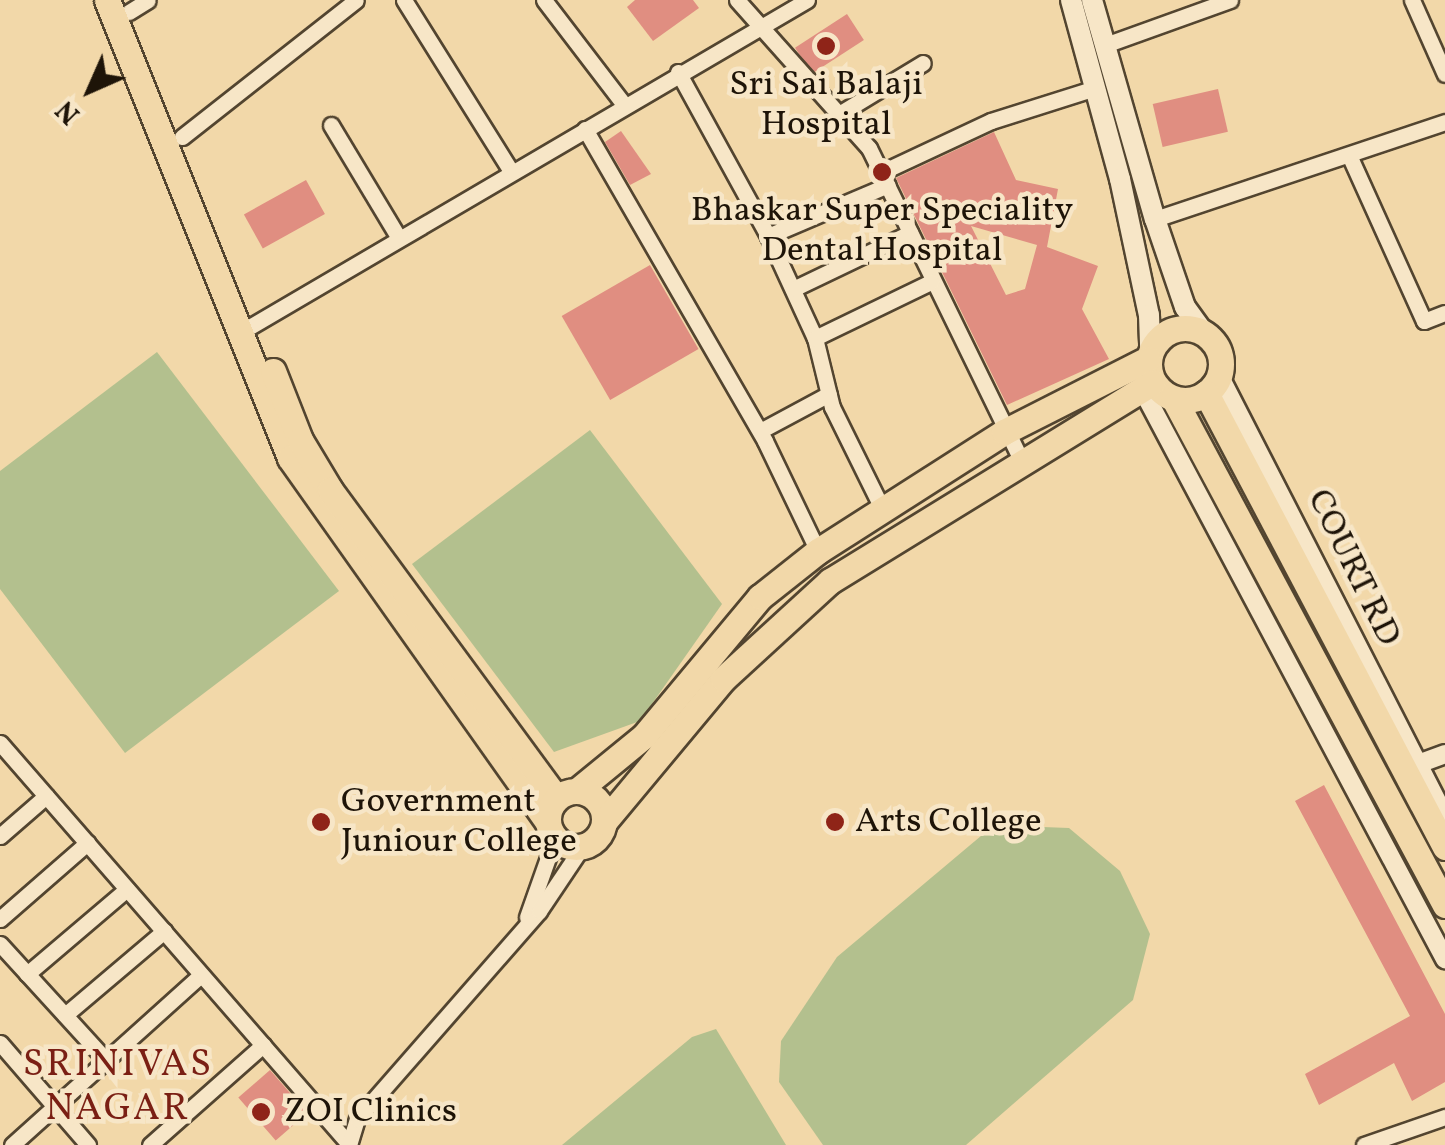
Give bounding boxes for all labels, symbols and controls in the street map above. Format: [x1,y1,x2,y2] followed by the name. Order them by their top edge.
[813,33,839,59] marker: Sri Sai Balaji Hospital
[40,40,140,140] north arrow
[729,64,923,146] place label: Sri Sai Balaji Hospital
[47,91,89,133] text: N
[869,159,895,185] marker: Bhaskar Super Speciality Dental Hospital
[691,190,1073,272] place label: Bhaskar Super Speciality Dental Hospital
[1297,482,1409,654] street label: COURT RD
[341,781,577,863] place label: Government Juniour College
[855,801,1042,843] place label: Arts College
[310,811,332,833] marker: Government Juniour College
[824,811,846,833] marker: Arts College
[23,1043,213,1132] district label: SRINIVAS NAGAR
[284,1091,457,1133] place label: ZOI Clinics
[248,1099,274,1125] marker: ZOI Clinics

